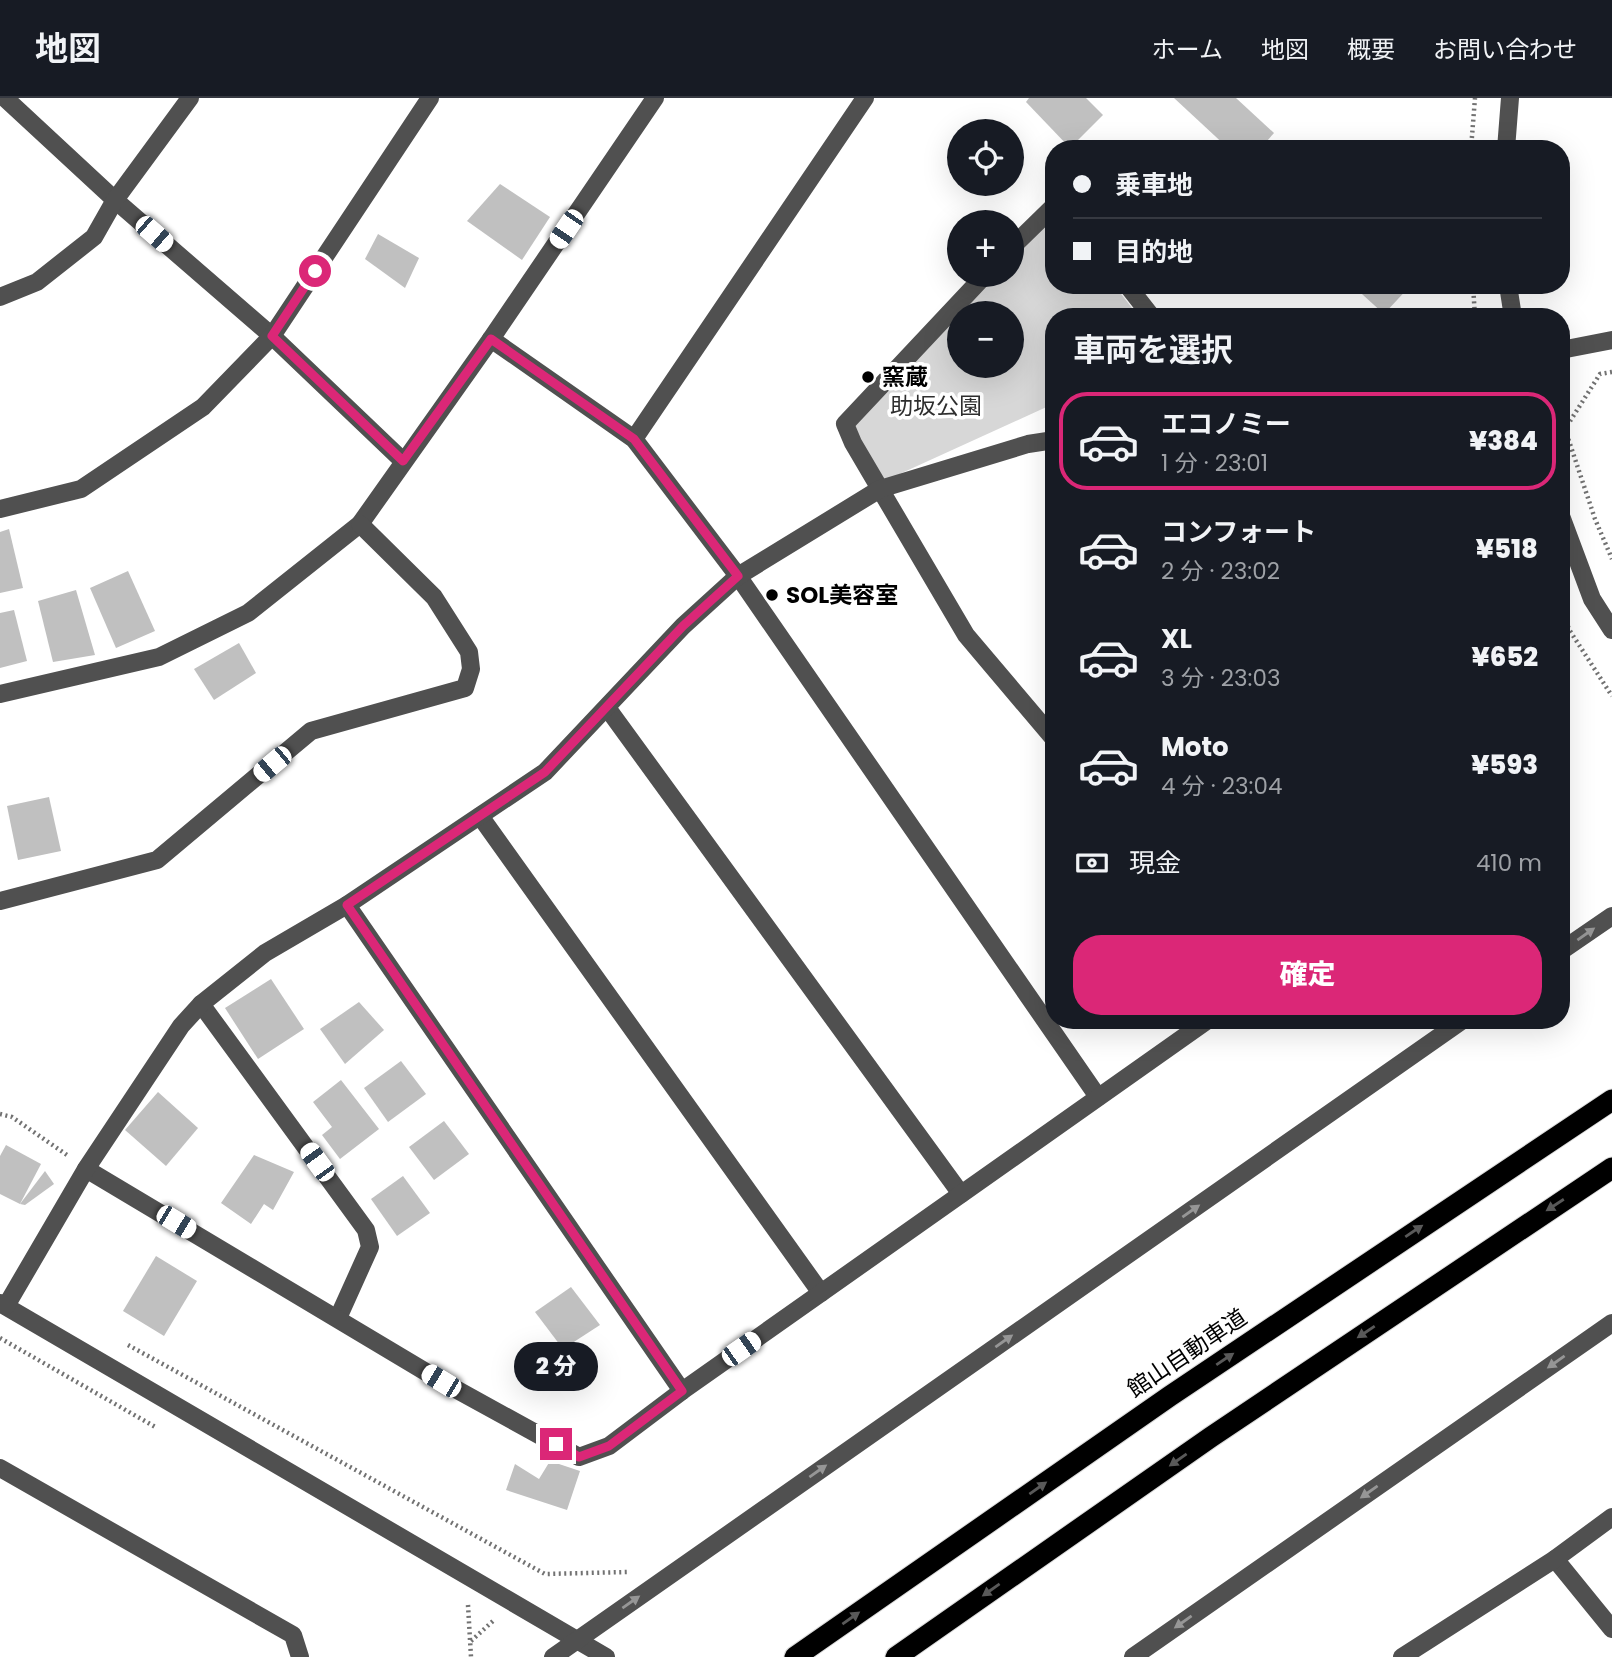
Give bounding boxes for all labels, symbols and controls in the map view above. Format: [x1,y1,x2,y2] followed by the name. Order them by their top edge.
[35,25,101,72] text: 地図
[1152,33,1223,66] text: ホーム
[1261,33,1309,66] text: 地図
[1347,33,1395,66] text: 概要
[1433,33,1577,66] text: お問い合わせ
[947,119,1024,378] map controls
[947,119,1024,196] button: locate
[1115,167,1193,203] text: 乗車地
[546,206,587,252] car
[947,210,1024,287] button: +
[132,212,177,256] car
[1115,234,1193,270] text: 目的地
[299,255,331,287] route start
[947,301,1024,378] button: −
[1073,327,1233,372] text: 車両を選択
[882,361,928,393] place label: 窯蔵
[860,369,876,385] marker: 窯蔵
[890,390,982,422] park label: 助坂公園
[1161,406,1291,442] text: エコノミー
[1077,410,1140,473] icon: car
[1469,423,1538,459] text: ¥384
[1161,447,1268,479] text: 1 分 · 23:01
[1161,514,1316,550] text: コンフォート
[1077,518,1140,581] icon: car
[1476,531,1538,567] text: ¥518
[1161,555,1280,587] text: 2 分 · 23:02
[786,579,898,611] place label: SOL美容室
[764,587,780,603] marker: SOL美容室
[1161,621,1192,657] text: XL
[1077,626,1140,689] icon: car
[1471,639,1538,675] text: ¥652
[1161,662,1281,694] text: 3 分 · 23:03
[1161,729,1229,765] text: Moto
[1077,734,1140,797] icon: car
[250,742,295,786] car
[1471,747,1538,783] text: ¥593
[1161,770,1282,802] text: 4 分 · 23:04
[1073,844,1111,882] icon: cash
[1129,845,1181,881] text: 現金
[1476,847,1542,879] text: 410 m
[1577,928,1596,941] one-way arrow
[1073,935,1542,1015] button: 確定
[297,1139,338,1185] car
[1545,1199,1565,1212] one-way arrow
[153,1202,200,1242] car
[1182,1204,1200,1218] one-way arrow
[1405,1224,1423,1238] one-way arrow
[1121,1301,1253,1405] street label: 館山自動車道
[1357,1325,1375,1339] one-way arrow
[718,1328,765,1370] car
[995,1334,1013,1348] one-way arrow
[514,1342,598,1392] callout: 2 分
[536,1350,576,1382] text: 2 分
[1216,1352,1234,1366] one-way arrow
[1547,1355,1565,1369] one-way arrow
[418,1361,465,1401] car
[540,1428,572,1460] route end
[1169,1453,1187,1467] one-way arrow
[809,1465,827,1479] one-way arrow
[1029,1481,1047,1495] one-way arrow
[1360,1485,1379,1498] one-way arrow
[982,1583,1000,1597] one-way arrow
[622,1595,640,1609] one-way arrow
[842,1611,860,1625] one-way arrow
[1174,1615,1192,1629] one-way arrow

